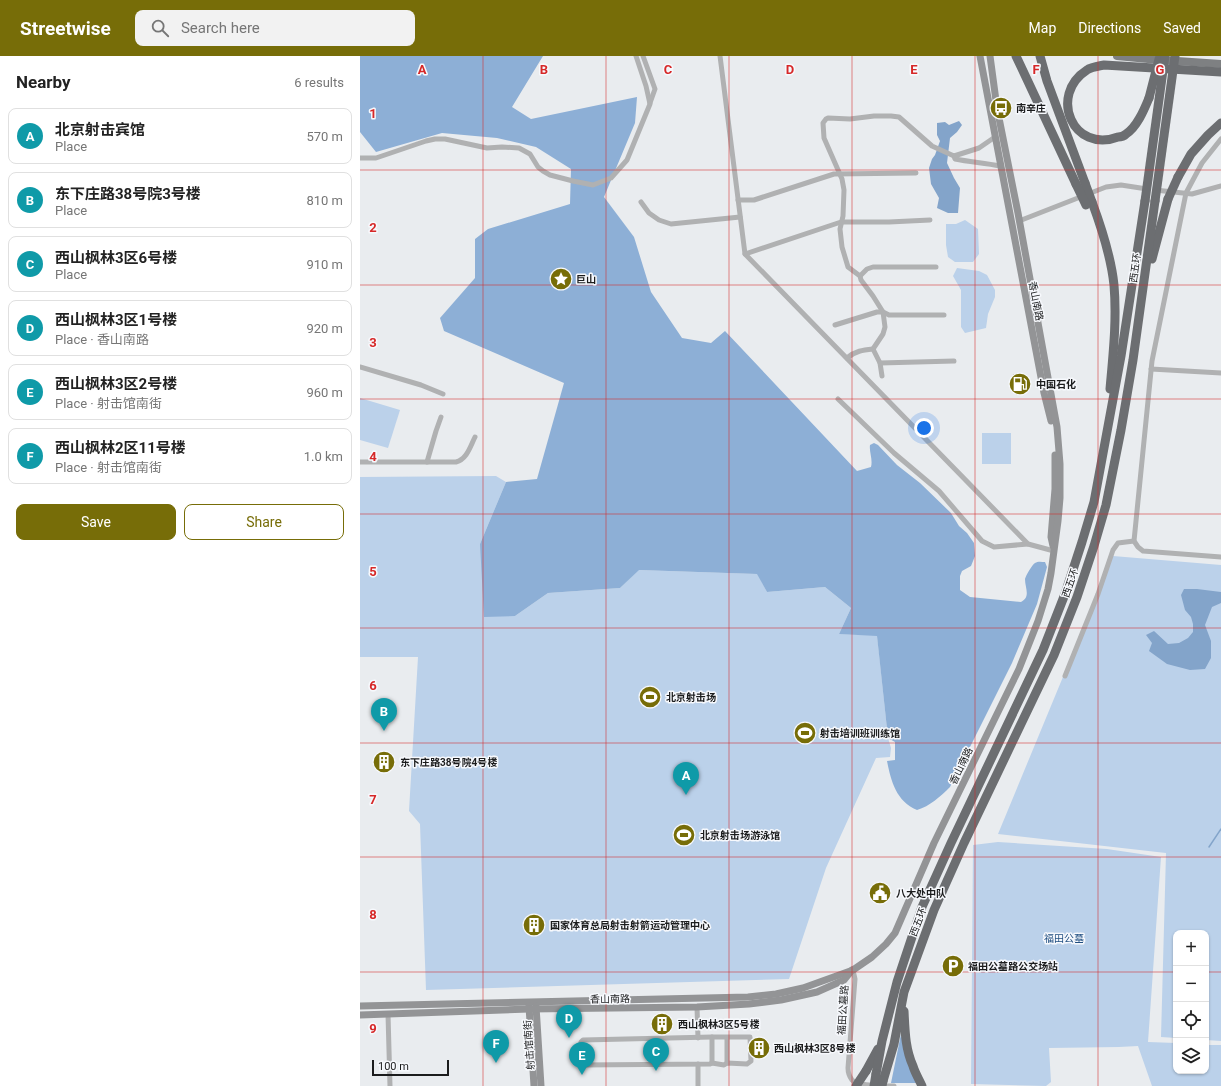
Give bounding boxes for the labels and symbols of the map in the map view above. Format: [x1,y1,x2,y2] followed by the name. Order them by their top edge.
[418,62,427,77] text: A
[540,62,548,77] text: B
[664,62,673,77] text: C
[786,62,794,77] text: D
[910,62,918,77] text: E
[1032,62,1040,77] text: F
[1156,62,1165,77] text: G
[988,95,1014,121] bus stop icon: 南辛庄
[1016,103,1046,114] place label: 南辛庄
[369,106,377,121] text: 1
[369,220,377,235] text: 2
[1127,252,1143,284] street label: 西五环
[548,266,574,292] place icon: 巨山
[576,274,596,285] place label: 巨山
[1027,280,1045,322] street label: 香山南路
[369,335,377,350] text: 3
[1007,371,1033,397] fuel station icon: 中国石化
[1036,378,1076,390] place label: 中国石化
[914,418,934,438] your location
[369,449,377,464] text: 4
[369,564,377,579] text: 5
[1060,567,1080,599] street label: 西五环
[369,678,377,693] text: 6
[637,684,663,710] sports icon: 北京射击场
[666,691,716,703] place label: 北京射击场
[371,698,397,731] pin: B
[792,720,818,746] sports icon: 射击培训班训练馆
[820,727,900,739] place label: 射击培训班训练馆
[947,746,975,786] street label: 香山南路
[371,749,397,775] building icon: 东下庄路38号院4号楼
[400,757,497,768] place label: 东下庄路38号院4号楼
[673,762,699,795] pin: A
[369,792,377,807] text: 7
[671,822,697,848] sports icon: 北京射击场游泳馆
[700,829,780,841] place label: 北京射击场游泳馆
[867,880,893,906] public building icon: 八大处中队
[896,888,946,899] place label: 八大处中队
[907,906,929,938] street label: 西五环
[369,907,377,922] text: 8
[521,912,547,938] building icon: 国家体育总局射击射箭运动管理中心
[550,919,710,931] place label: 国家体育总局射击射箭运动管理中心
[1044,933,1084,944] park label: 福田公墓
[940,953,966,979] parking icon: 福田公墓路公交场站
[968,961,1058,972] place label: 福田公墓路公交场站
[836,985,850,1035] street label: 福田公墓路
[590,993,630,1005] street label: 香山南路
[556,1005,582,1038] pin: D
[649,1011,675,1037] building icon: 西山枫林3区5号楼
[678,1019,759,1030] place label: 西山枫林3区5号楼
[522,1020,536,1070] street label: 射击馆南街
[369,1021,377,1036] text: 9
[483,1030,509,1063] pin: F
[746,1035,772,1061] building icon: 西山枫林3区8号楼
[643,1038,669,1071] pin: C
[569,1042,595,1075] pin: E
[774,1043,855,1054] place label: 西山枫林3区8号楼
[372,1058,449,1077] scale bar

